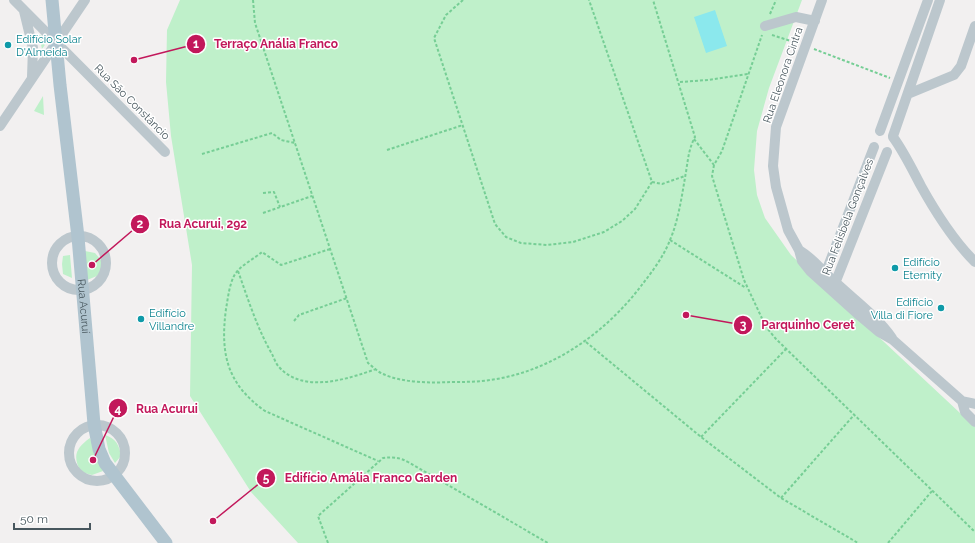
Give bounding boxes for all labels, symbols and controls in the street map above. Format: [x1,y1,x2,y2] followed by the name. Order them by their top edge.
[760,25,806,125] street label: Rua Eleonora Cintra
[186,32,347,56] callout: Terraço Anália Franco
[16,33,82,59] place label: Edifício Solar D'Almeida
[193,37,199,51] text: 1
[214,37,338,51] text: Terraço Anália Franco
[3,40,13,50] marker: Edifício Solar D'Almeida
[92,62,173,143] street label: Rua São Constâncio
[820,157,876,277] street label: Rua Felisbela Gonçalves
[130,212,255,236] callout: Rua Acurui, 292
[137,217,144,231] text: 2
[159,217,247,231] text: Rua Acurui, 292
[903,256,942,282] place label: Edifício Eternity
[890,263,900,273] marker: Edifício Eternity
[75,278,93,335] street label: Rua Acuruí
[871,296,934,322] place label: Edifício Villa di Fiore
[936,303,946,313] marker: Edifício Villa di Fiore
[149,307,195,333] place label: Edifício Villandre
[733,313,862,337] callout: Parquinho Ceret
[136,314,146,324] marker: Edifício Villandre
[740,318,747,332] text: 3
[761,318,855,332] text: Parquinho Ceret
[108,396,206,420] callout: Rua Acurui
[115,402,122,416] text: 4
[136,402,198,416] text: Rua Acurui
[256,466,465,490] callout: Edifício Amália Franco Garden
[263,471,270,485] text: 5
[285,471,457,485] text: Edifício Amália Franco Garden
[14,505,90,531] scale bar
[20,512,48,526] text: 50 m

